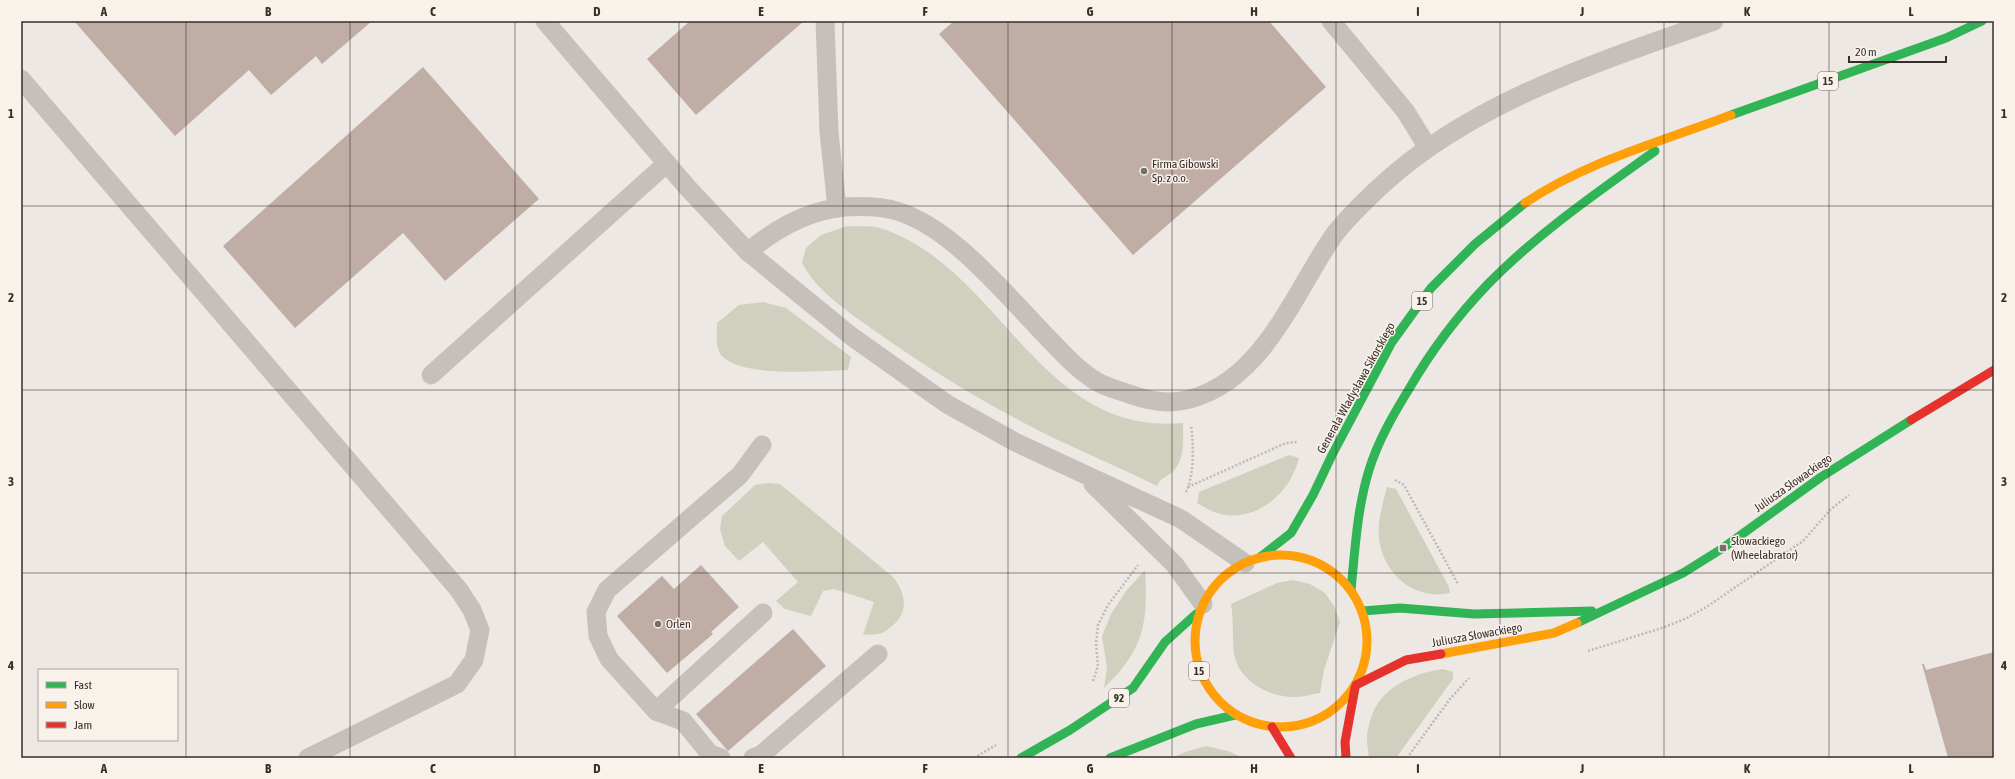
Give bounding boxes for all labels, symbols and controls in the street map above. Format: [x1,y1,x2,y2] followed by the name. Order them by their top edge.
[100,4,108,19] text: A
[265,4,272,19] text: B
[430,4,436,19] text: C
[593,4,601,19] text: D
[758,4,764,19] text: E
[922,4,928,19] text: F
[1087,4,1094,19] text: G
[1250,4,1258,19] text: H
[1416,4,1420,19] text: I
[1579,4,1584,19] text: J
[1744,4,1751,19] text: K
[1908,4,1914,19] text: L
[1849,38,1946,64] scale bar
[1855,45,1877,59] text: 20 m
[1818,72,1838,90] road number: 15
[8,106,14,121] text: 1
[2001,106,2007,121] text: 1
[1152,157,1218,185] place label: Firma Gibowski Sp. z o.o.
[1139,166,1149,176] marker: Firma Gibowski Sp. z o.o.
[8,290,14,305] text: 2
[2001,290,2007,305] text: 2
[1412,292,1432,310] road number: 15
[1314,320,1398,456] street label: Generała Władysława Sikorskiego
[1751,451,1835,515] street label: Juliusza Słowackiego
[8,474,14,489] text: 3
[2001,474,2007,489] text: 3
[1731,534,1798,562] place label: Słowackiego (Wheelabrator)
[1718,543,1728,553] marker: Słowackiego (Wheelabrator)
[666,617,691,631] place label: Orlen
[653,619,663,629] marker: Orlen
[1431,620,1524,650] street label: Juliusza Słowackiego
[7,658,14,673] text: 4
[2000,658,2007,673] text: 4
[1189,662,1209,680] road number: 15
[38,669,178,741] legend
[74,678,92,692] text: Fast
[1109,689,1129,707] road number: 92
[74,698,95,712] text: Slow
[74,718,92,732] text: Jam
[100,761,108,776] text: A
[265,761,272,776] text: B
[430,761,436,776] text: C
[593,761,601,776] text: D
[758,761,764,776] text: E
[922,761,928,776] text: F
[1087,761,1094,776] text: G
[1250,761,1258,776] text: H
[1416,761,1420,776] text: I
[1579,761,1584,776] text: J
[1744,761,1751,776] text: K
[1908,761,1914,776] text: L

